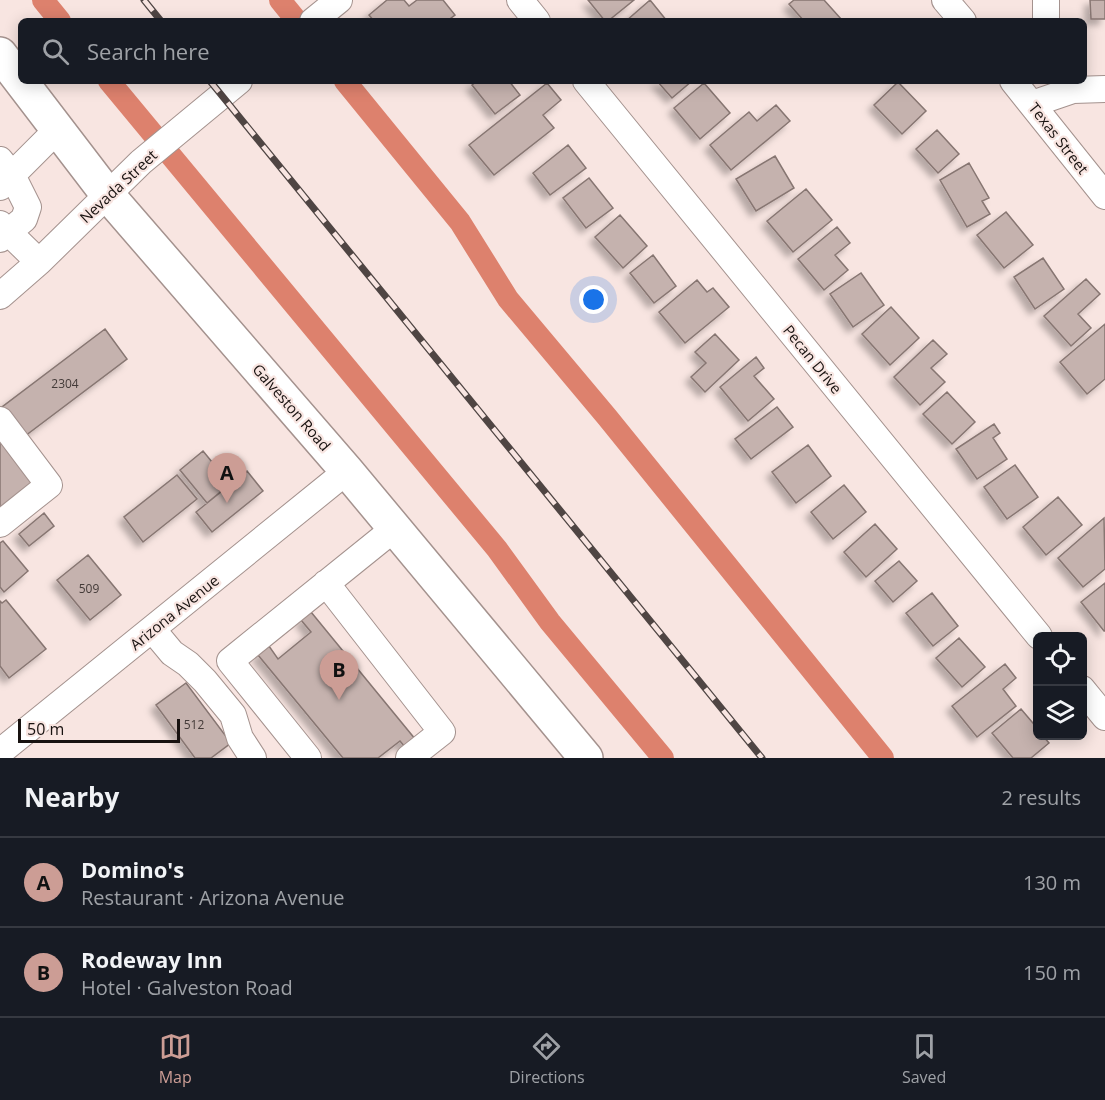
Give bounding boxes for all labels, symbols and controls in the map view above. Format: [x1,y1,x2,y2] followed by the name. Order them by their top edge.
[18,18,1087,84] search box
[39,35,72,68] icon: search
[87,36,210,66] text: Search here
[1025,98,1093,178] street label: Texas Street
[75,145,161,227] street label: Nevada Street
[579,285,608,314] your location
[779,321,847,397] street label: Pecan Drive
[249,359,335,455] street label: Galveston Road
[51,375,79,392] house number: 2304
[208,454,246,503] pin: A
[125,570,223,654] street label: Arizona Avenue
[79,580,99,597] house number: 509
[1033,632,1087,740] map controls
[1033,632,1087,686] button: locate
[320,650,358,700] pin: B
[1033,686,1087,740] button: layers
[18,716,180,744] scale bar
[184,716,204,733] house number: 512
[27,718,64,740] text: 50 m
[24,779,119,815] text: Nearby
[1001,784,1081,811] text: 2 results
[81,854,184,884] text: Domino's
[37,869,50,896] text: A
[1023,869,1081,896] text: 130 m
[81,884,344,911] text: Restaurant · Arizona Avenue
[81,944,223,974] text: Rodeway Inn
[37,959,50,986] text: B
[1023,959,1081,986] text: 150 m
[81,974,293,1001] text: Hotel · Galveston Road
[159,1030,192,1088] tab: Map
[509,1030,585,1088] tab: Directions
[902,1030,946,1088] tab: Saved

